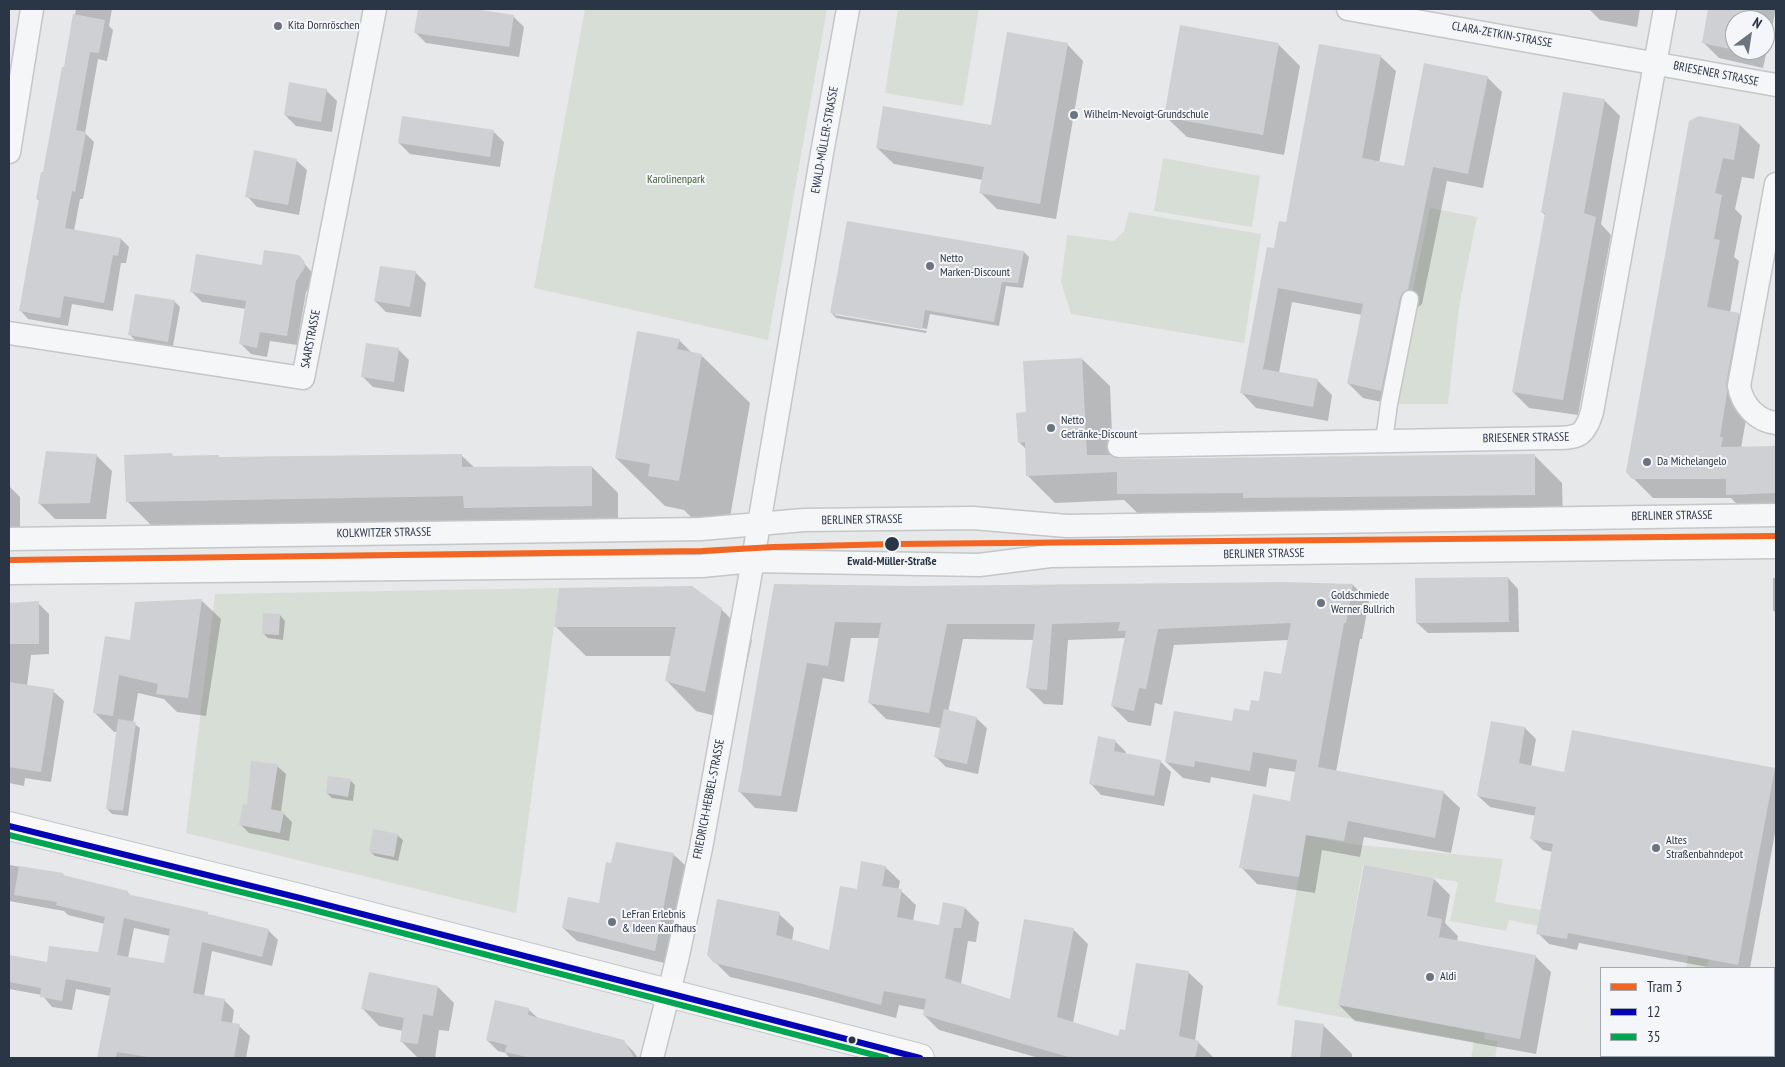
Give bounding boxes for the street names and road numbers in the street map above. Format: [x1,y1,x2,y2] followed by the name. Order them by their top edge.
[1451,19,1553,51] street label: CLARA-ZETKIN-STRASSE
[1672,59,1760,89] street label: BRIESENER STRASSE
[809,85,841,195] street label: EWALD-MÜLLER-STRASSE
[298,309,324,369] street label: SAARSTRASSE
[1483,430,1569,446] street label: BRIESENER STRASSE
[1631,508,1713,524] street label: BERLINER STRASSE
[821,512,903,528] street label: BERLINER STRASSE
[337,525,431,541] street label: KOLKWITZER STRASSE
[1223,546,1305,562] street label: BERLINER STRASSE
[690,738,728,860] street label: FRIEDRICH-HEBBEL-STRASSE

